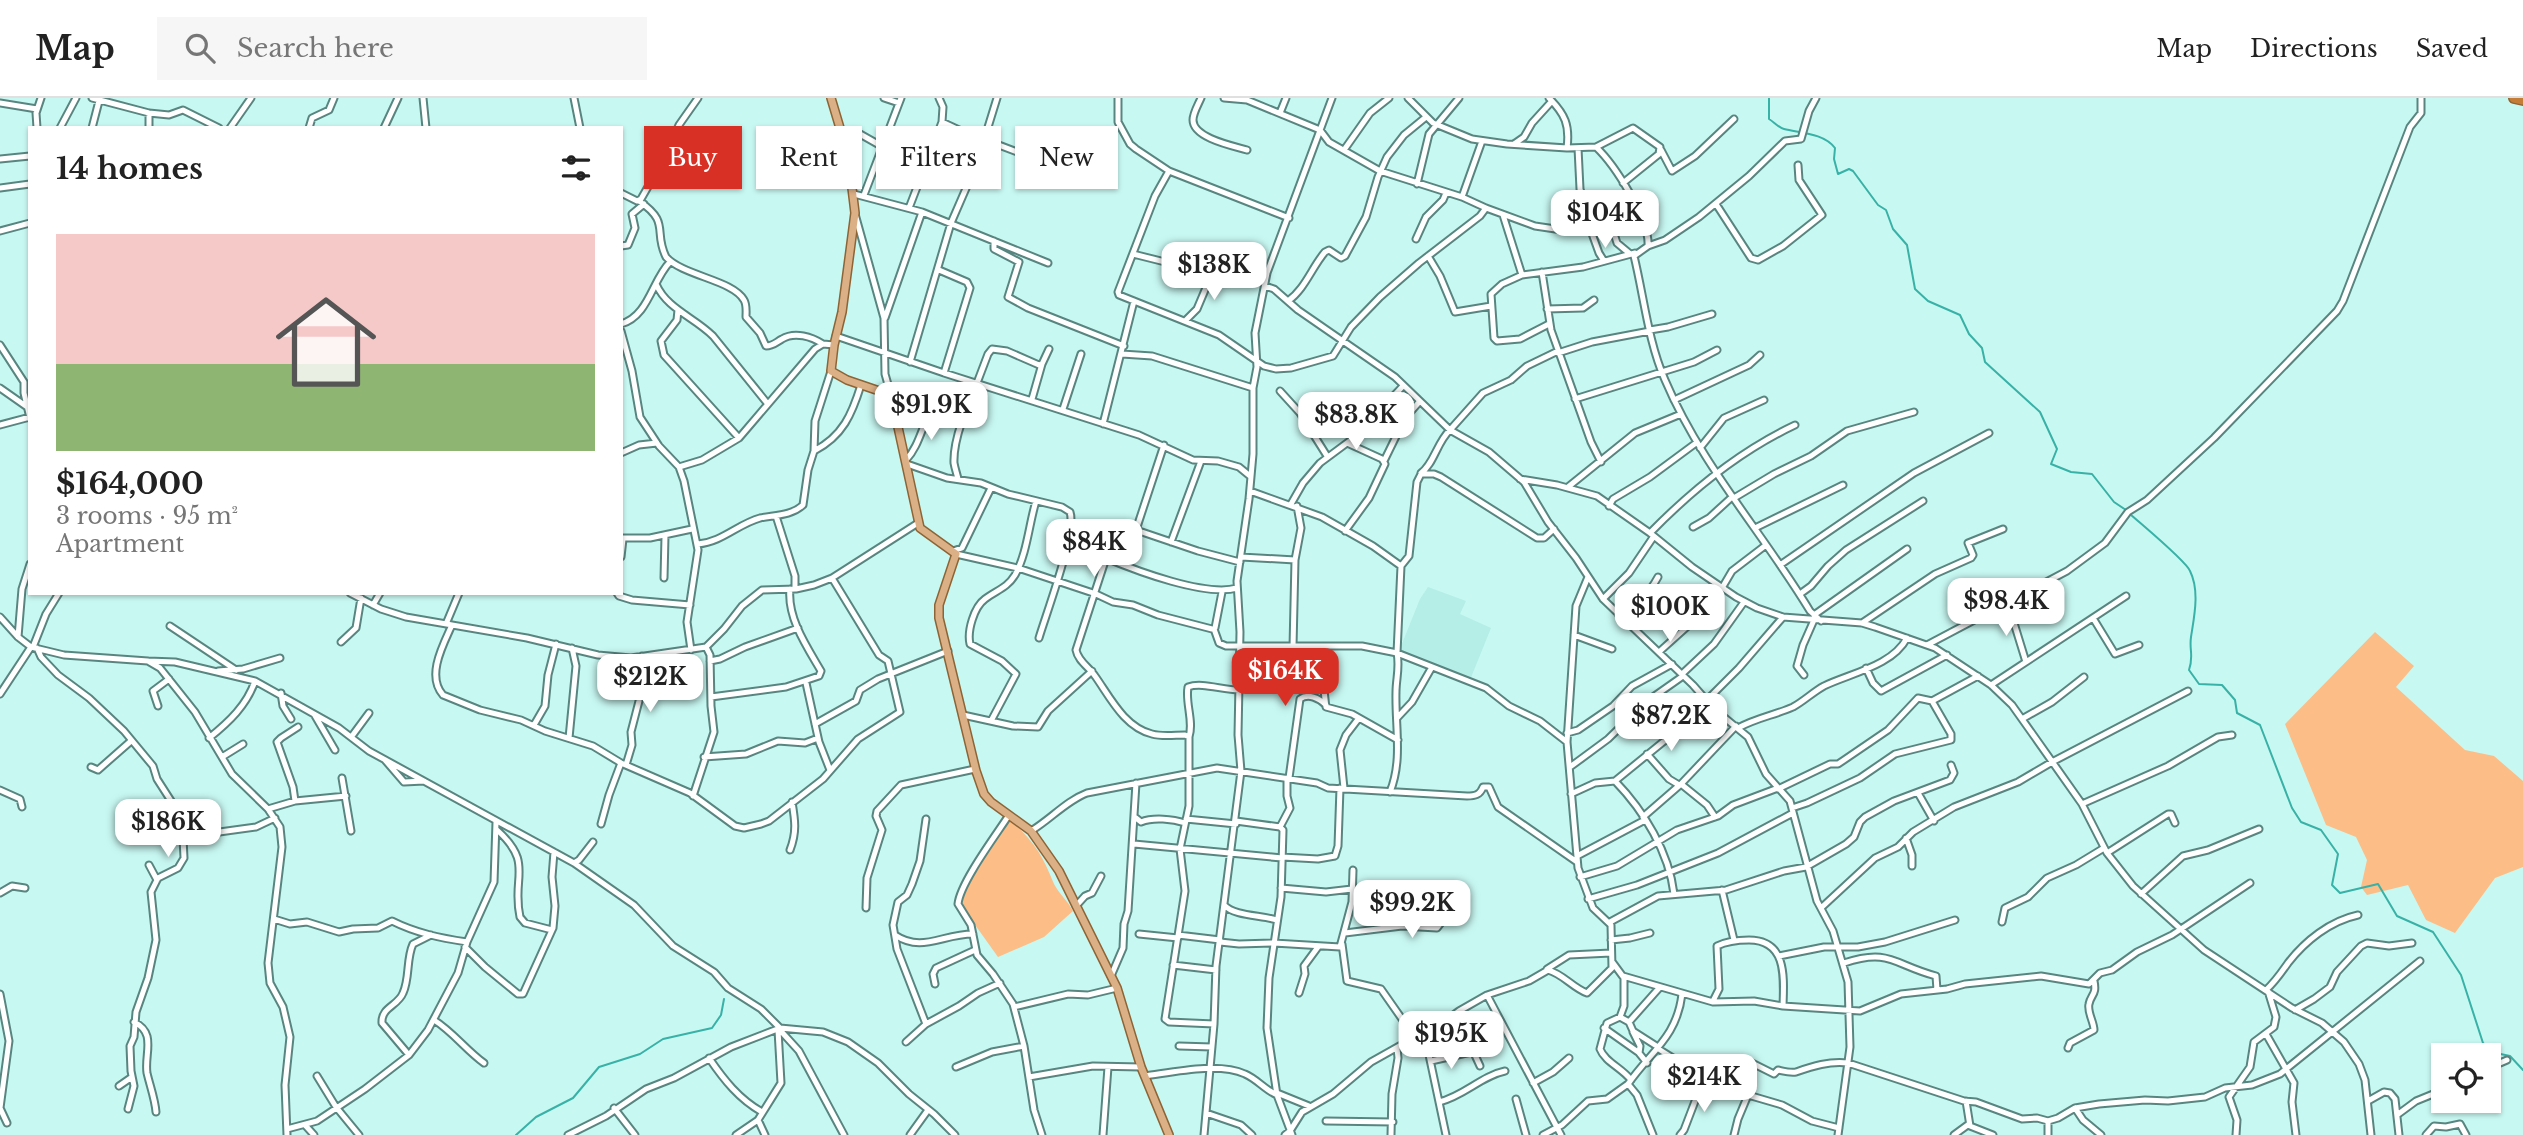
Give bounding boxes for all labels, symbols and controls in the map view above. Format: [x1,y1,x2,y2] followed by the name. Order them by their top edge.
[157,17,647,80] search box
[35,28,115,69] text: Map
[181,29,219,67] icon: search
[237,32,394,64] text: Search here
[2156,34,2212,63] text: Map
[2250,34,2378,63] text: Directions
[2416,34,2488,63] text: Saved
[644,126,742,189] chip: Buy
[756,126,862,189] chip: Rent
[876,126,1001,189] chip: Filters
[1015,126,1118,189] chip: New
[557,149,595,187] icon: filters
[56,150,203,187] text: 14 homes
[1556,190,1654,250] pin: $104K
[1567,199,1643,227] text: $104K
[1165,242,1263,302] pin: $138K
[1177,251,1251,279] text: $138K
[263,279,389,405] icon: home
[874,382,988,442] pin: $91.9K
[891,391,971,419] text: $91.9K
[1299,392,1413,452] pin: $83.8K
[1314,401,1398,429] text: $83.8K
[56,465,204,502] text: $164,000
[56,502,238,530] text: 3 rooms · 95 m²
[1053,519,1135,579] pin: $84K
[1062,528,1126,556] text: $84K
[56,530,184,558] text: Apartment
[1949,578,2063,638] pin: $98.4K
[1621,584,1719,644] pin: $100K
[1963,587,2049,615] text: $98.4K
[1631,593,1709,621] text: $100K
[1236,648,1334,708] pin: $164K
[601,654,699,714] pin: $212K
[1248,657,1322,685] text: $164K
[613,663,687,691] text: $212K
[1614,694,1728,753] pin: $87.2K
[1631,702,1711,730] text: $87.2K
[119,800,217,859] pin: $186K
[131,808,205,836] text: $186K
[1355,880,1469,940] pin: $99.2K
[1369,889,1455,917] text: $99.2K
[1402,1012,1500,1071] pin: $195K
[1415,1020,1487,1048] text: $195K
[2431,1043,2501,1113] map controls
[2431,1043,2501,1113] button: locate
[1655,1054,1753,1114] pin: $214K
[1667,1063,1741,1091] text: $214K

